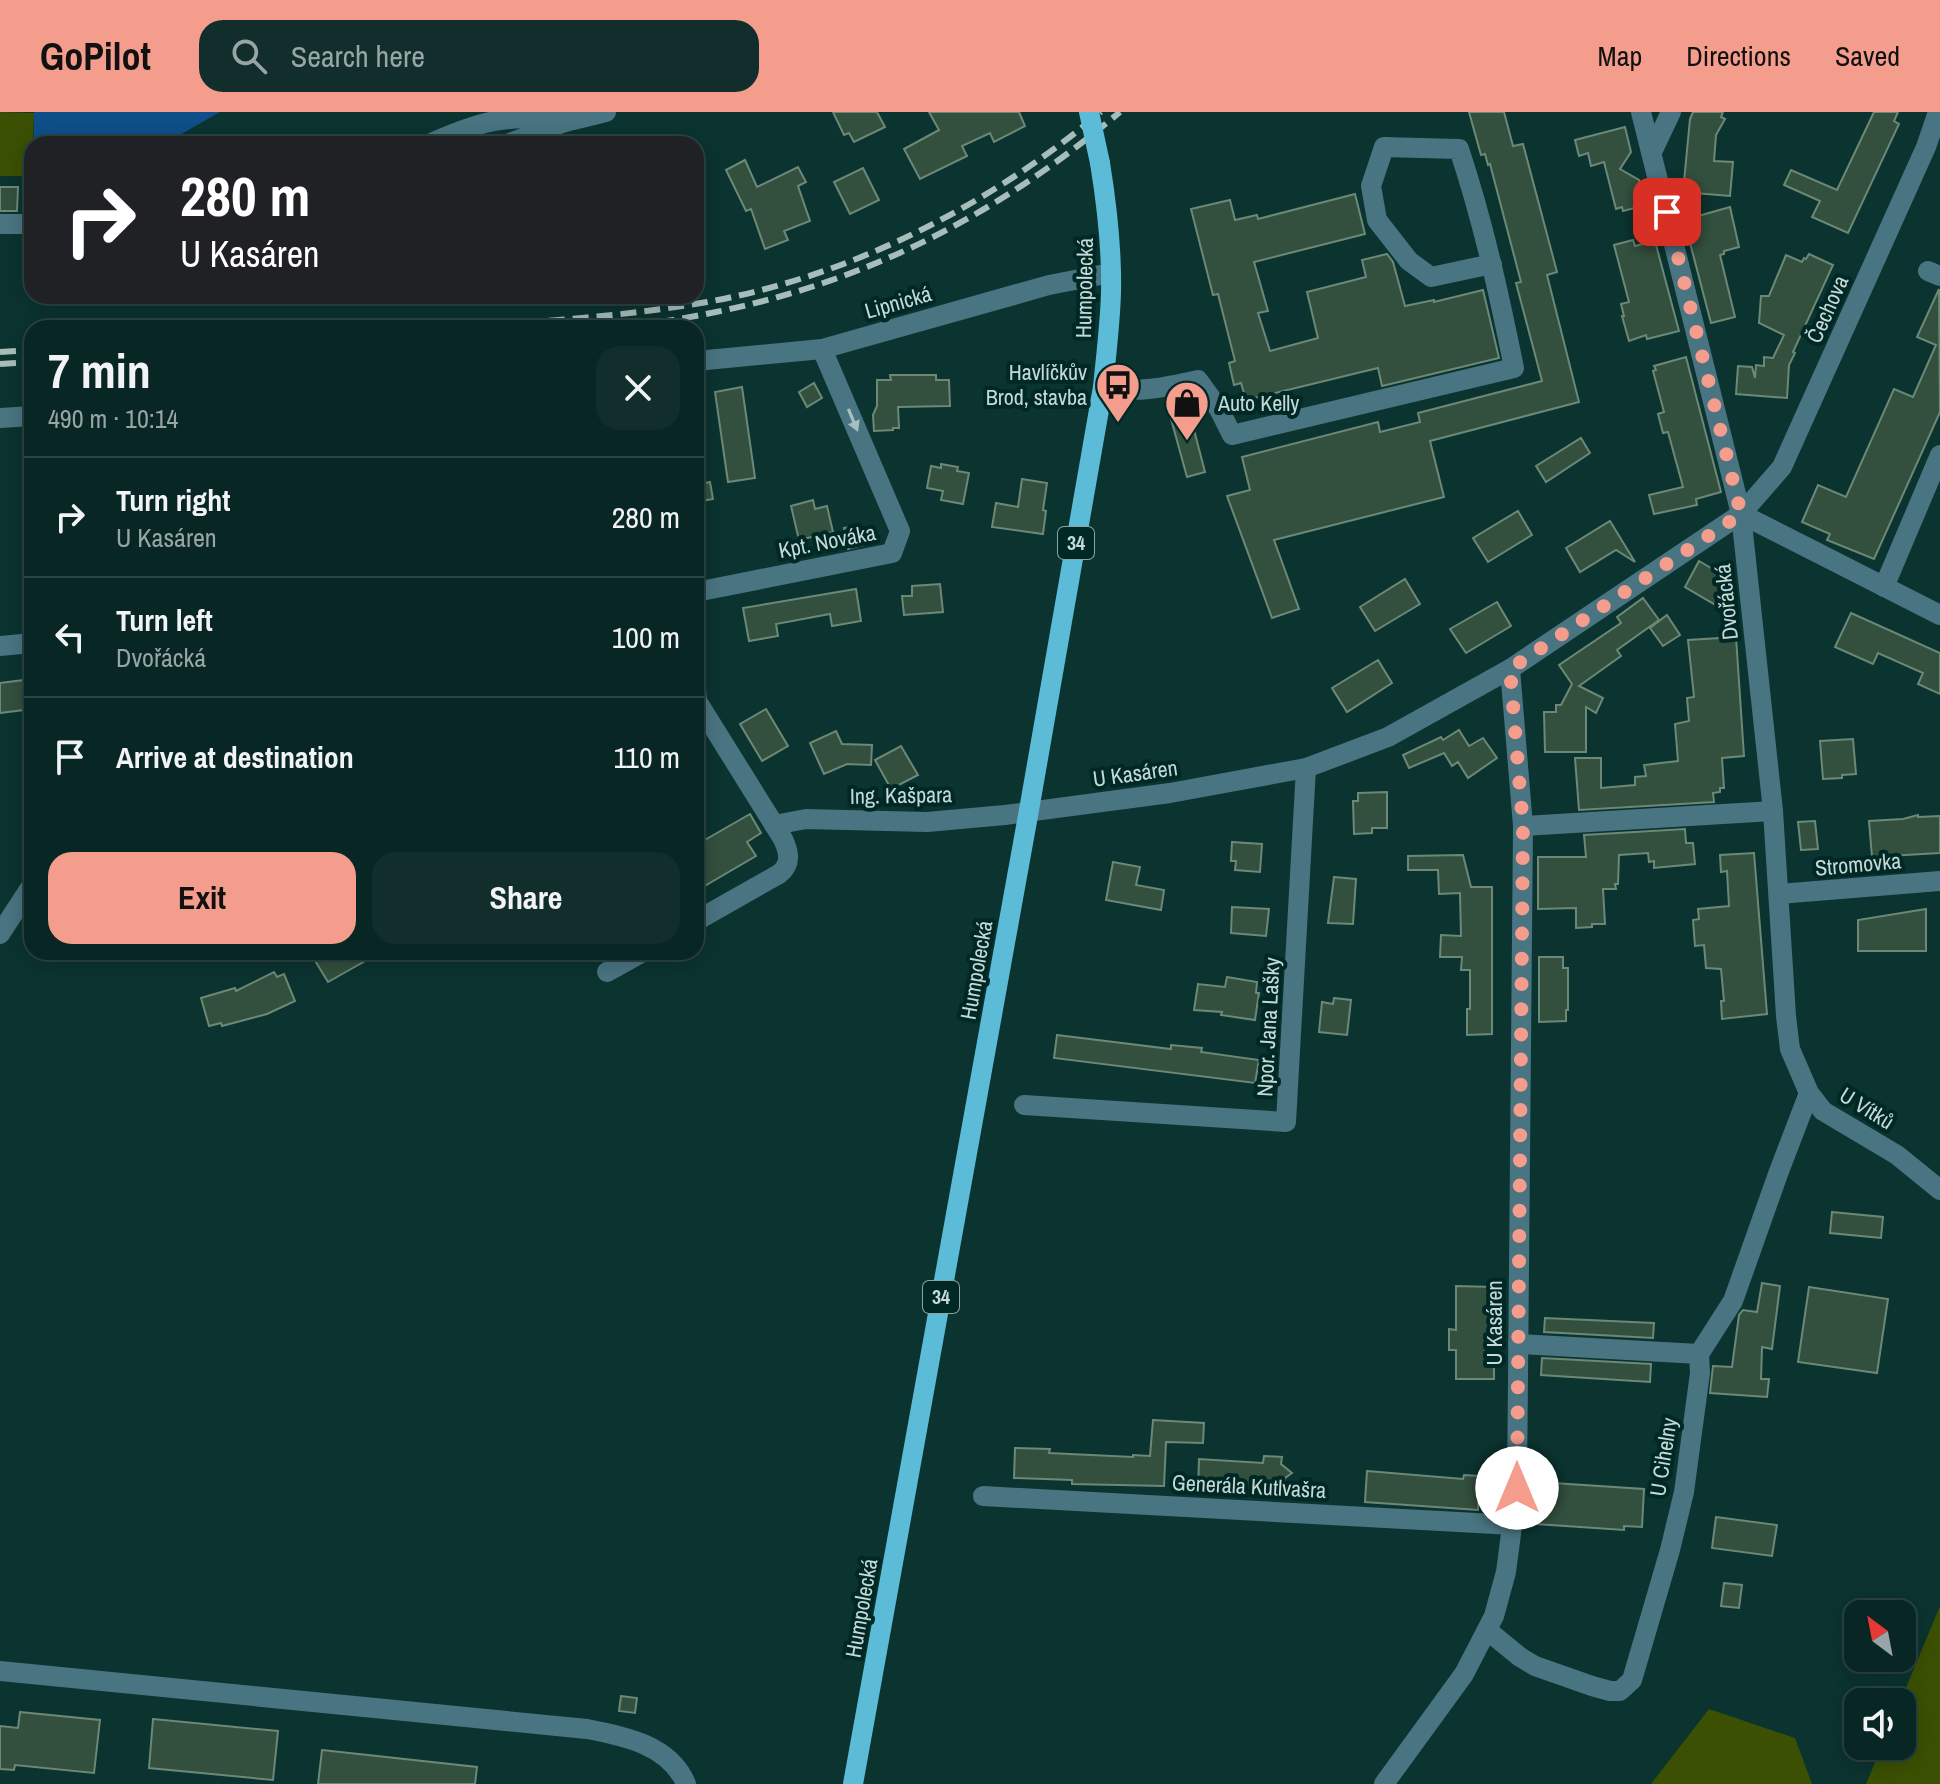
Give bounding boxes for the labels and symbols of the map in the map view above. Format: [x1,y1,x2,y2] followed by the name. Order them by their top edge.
[1633,178,1701,246] pin
[1068,238,1100,338] street label: Humpolecká
[1799,270,1855,348] street label: Čechova
[861,278,935,326] street label: Lipnická
[986,357,1087,412] place label: Havlíčkův Brod, stavba
[1094,361,1142,424] bus stop icon: Havlíčkův Brod, stavba
[1163,379,1211,442] shop icon: Auto Kelly
[1217,388,1299,418] place label: Auto Kelly
[846,409,859,432] one-way arrow
[776,517,878,565] street label: Kpt. Nováka
[1058,527,1094,559] road number: 34
[1707,563,1745,641] street label: Dvořácká
[1091,752,1179,794] street label: U Kasáren
[850,779,952,811] street label: Ing. Kašpara
[1814,845,1902,883] street label: Stromovka
[953,918,999,1022] street label: Humpolecká
[1249,957,1287,1097] street label: Npor. Jana Lašky
[1834,1080,1900,1136] street label: U Vítků
[1479,1280,1509,1366] street label: U Kasáren
[923,1281,959,1313] road number: 34
[1642,1416,1684,1498] street label: U Cihelny
[1475,1446,1559,1530] position arrow
[1171,1467,1327,1505] street label: Generála Kutlvašra
[838,1556,884,1660] street label: Humpolecká
[1844,1600,1916,1672] north arrow

